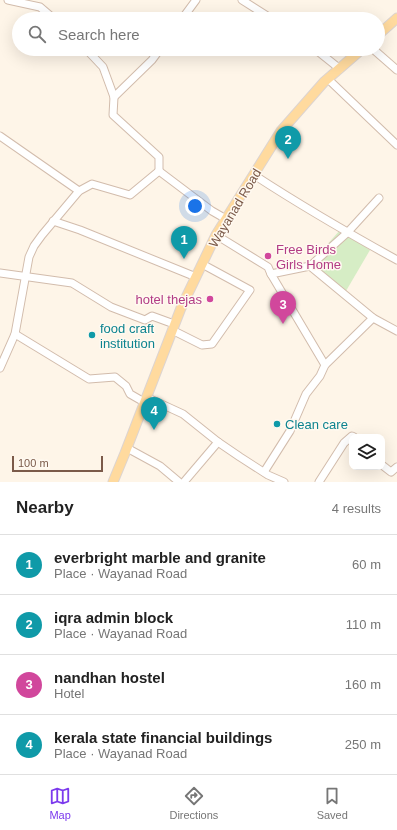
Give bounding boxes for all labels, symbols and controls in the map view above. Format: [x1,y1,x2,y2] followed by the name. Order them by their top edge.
[12,12,385,56] search box
[26,23,48,45] icon: search
[58,26,140,43] text: Search here
[275,126,301,159] pin: 2
[206,166,264,250] street label: Wayanad Road
[185,196,205,216] your location
[171,226,197,259] pin: 1
[276,242,341,272] place label: Free Birds Girls Home
[263,251,273,261] marker: Free Birds Girls Home
[270,291,296,324] pin: 3
[136,292,202,307] place label: hotel thejas
[205,294,215,304] marker: hotel thejas
[100,321,155,351] place label: food craft institution
[87,330,97,340] marker: food craft institution
[141,397,167,430] pin: 4
[285,417,348,432] place label: Clean care
[272,419,282,429] marker: Clean care
[349,434,385,470] map controls
[349,434,385,470] button: layers
[12,454,103,473] scale bar
[18,457,49,469] text: 100 m
[16,498,74,517] text: Nearby
[332,501,381,516] text: 4 results
[54,549,266,566] text: everbright marble and granite
[25,557,33,572] text: 1
[352,557,381,572] text: 60 m
[54,566,187,581] text: Place · Wayanad Road
[54,609,173,626] text: iqra admin block
[25,617,33,632] text: 2
[346,617,381,632] text: 110 m
[54,626,187,641] text: Place · Wayanad Road
[54,669,165,686] text: nandhan hostel
[25,677,33,692] text: 3
[345,677,381,692] text: 160 m
[54,686,84,701] text: Hotel
[54,729,272,746] text: kerala state financial buildings
[25,737,33,752] text: 4
[345,737,381,752] text: 250 m
[54,746,187,761] text: Place · Wayanad Road
[49,785,71,821] tab: Map
[169,785,218,821] tab: Directions
[317,785,348,821] tab: Saved

